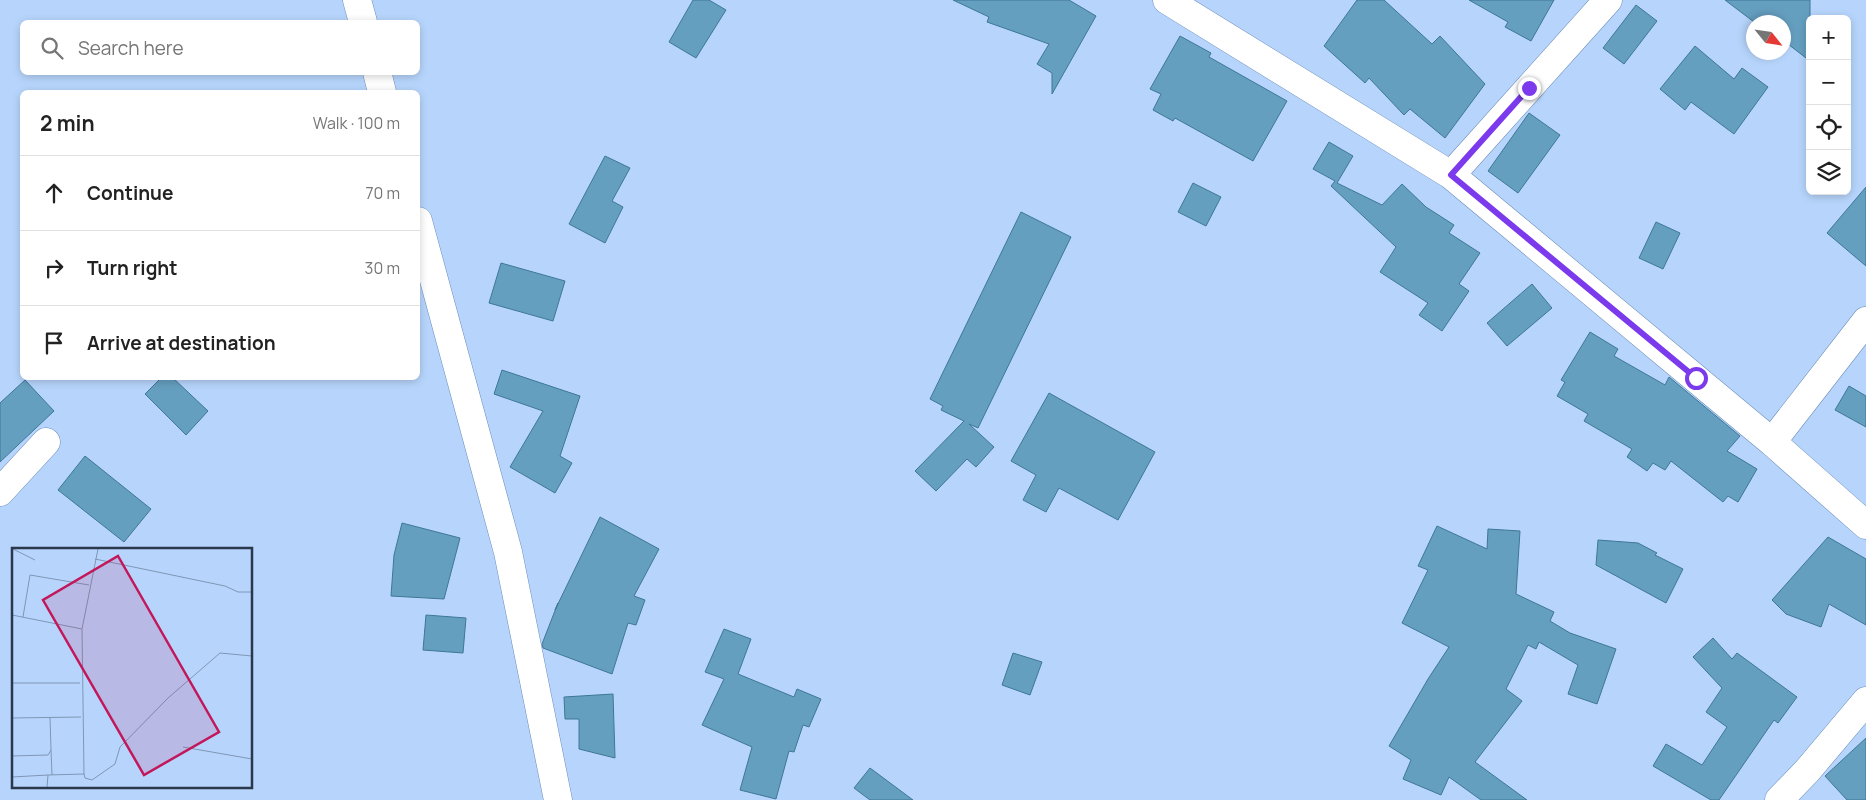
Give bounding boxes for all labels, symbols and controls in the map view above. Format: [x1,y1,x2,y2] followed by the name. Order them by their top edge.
[1746,15,1791,60] north arrow
[1806,15,1851,195] map controls
[1806,15,1851,60] button: +
[20,20,420,75] search box
[38,34,66,62] icon: search
[78,35,184,61] text: Search here
[1806,60,1851,105] button: −
[1518,77,1541,100] route end
[1806,105,1851,150] button: locate
[40,109,95,137] text: 2 min
[313,112,400,134] text: Walk · 100 m
[1806,150,1851,195] button: layers
[40,179,68,207] icon: ahead
[87,180,173,206] text: Continue
[365,182,400,204] text: 70 m
[40,254,68,282] icon: right
[87,255,177,281] text: Turn right
[365,257,400,279] text: 30 m
[40,329,68,357] icon: arrive
[87,330,276,356] text: Arrive at destination
[1685,367,1708,390] route start
[12,548,252,788] inset map

